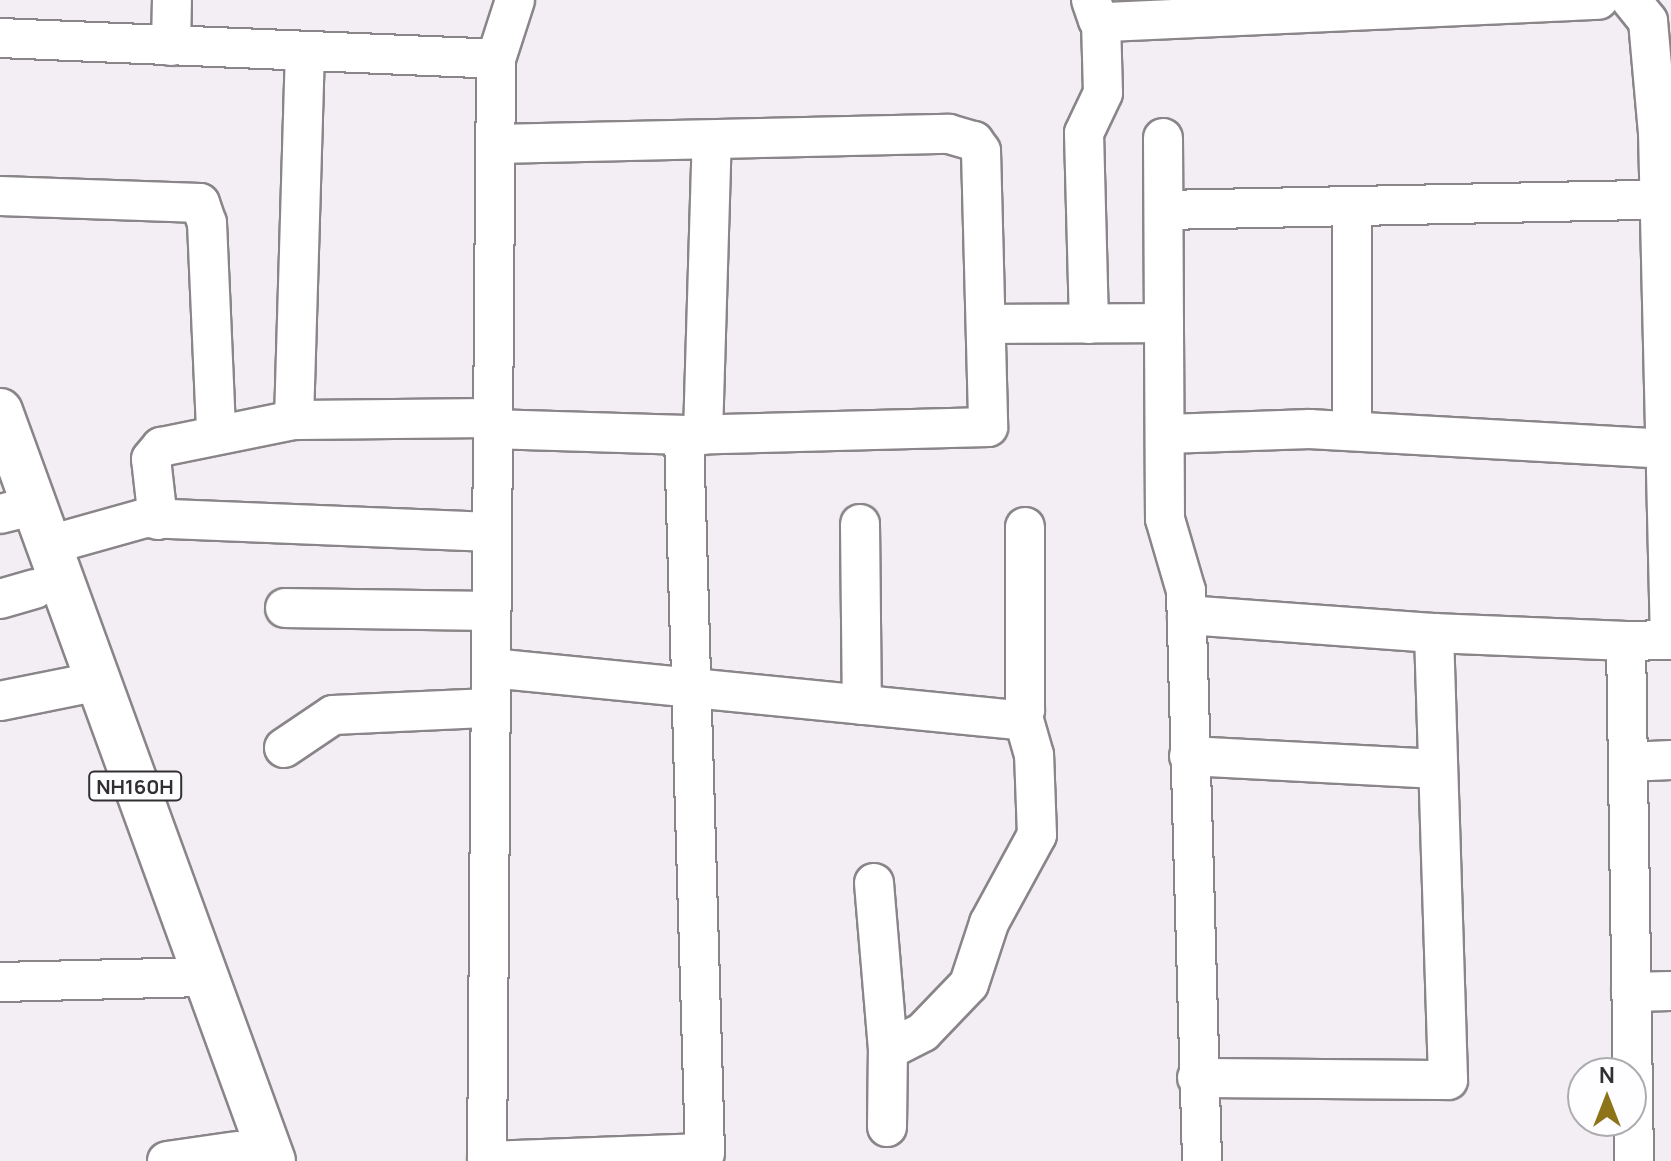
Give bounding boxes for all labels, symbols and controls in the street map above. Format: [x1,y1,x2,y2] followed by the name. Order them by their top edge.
[87,770,183,802] road number: NH160H
[1567,1057,1647,1137] north arrow
[1599,1060,1615,1090] text: N

